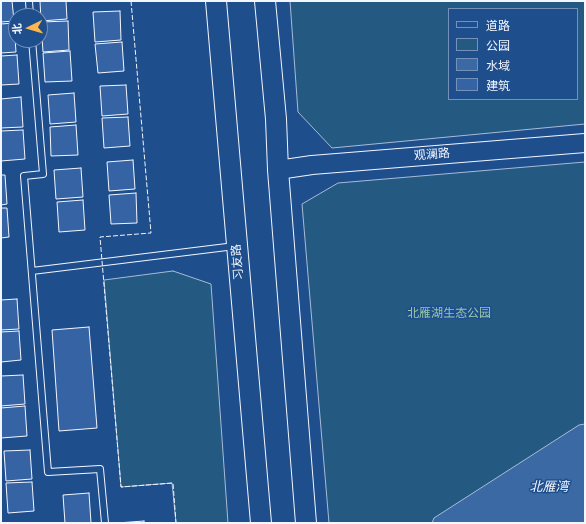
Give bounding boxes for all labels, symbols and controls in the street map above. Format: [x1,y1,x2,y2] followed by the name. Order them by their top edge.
[8,8,48,48] north arrow
[448,8,578,100] legend
[486,19,510,33] text: 道路
[11,23,23,35] text: 北
[486,39,510,53] text: 公园
[486,59,510,73] text: 水域
[486,79,510,93] text: 建筑
[413,146,451,164] street label: 观澜路
[229,243,247,281] street label: 习友路
[407,307,491,321] park label: 北雁湖生态公园
[530,479,568,495] water label: 北雁湾

